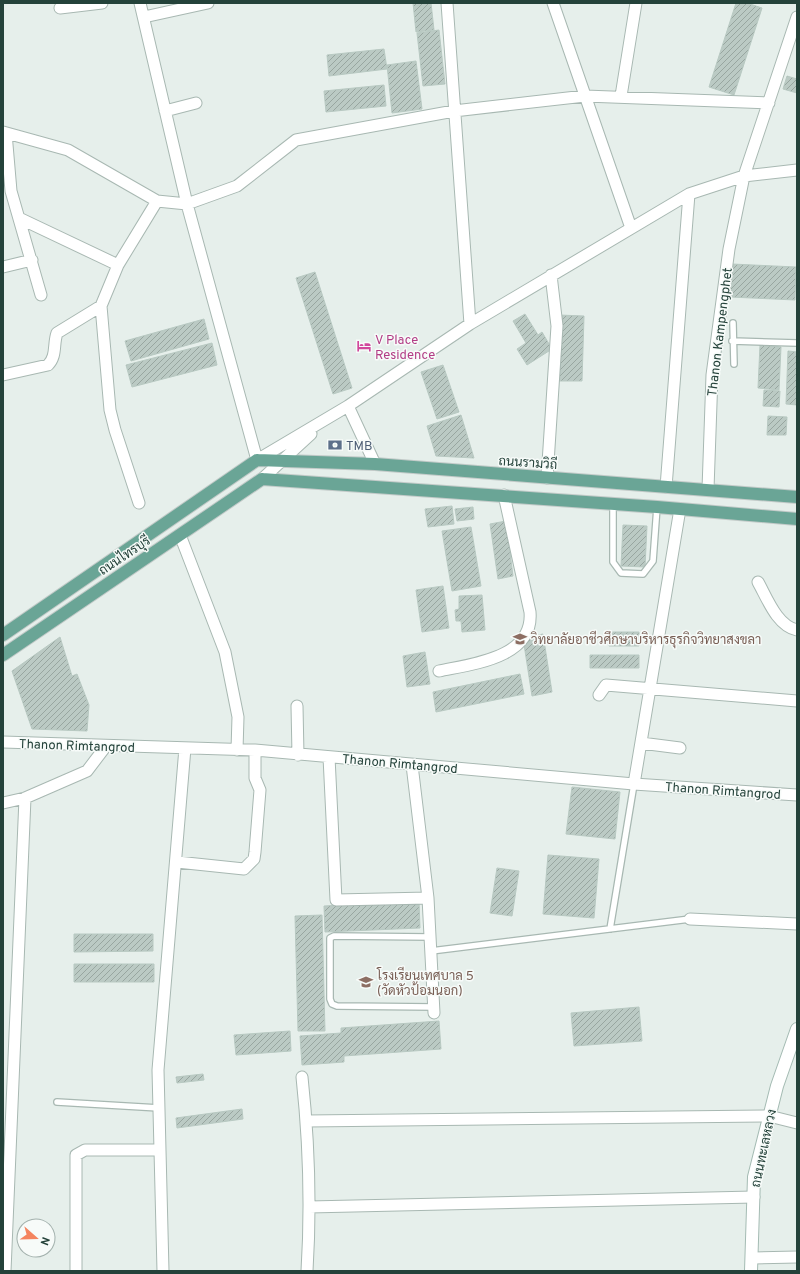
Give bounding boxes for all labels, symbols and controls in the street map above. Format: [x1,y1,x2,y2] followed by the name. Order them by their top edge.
[705,267,737,398] street label: Thanon Kampengphet
[375,333,435,364] place label: V Place Residence
[356,338,372,354] hotel icon: V Place Residence
[327,437,343,453] bank icon: TMB
[346,439,372,455] place label: TMB
[498,451,558,474] street label: ถนนรามวิถี
[95,531,154,580] street label: ถนนไทรบุรี
[531,630,761,649] place label: วิทยาลัยอาชีวศึกษาบริหารธุรกิจวิทยาสงขลา
[512,631,528,647] school or university icon: วิทยาลัยอาชีวศึกษาบริหารธุรกิจวิทยาสงขลา
[19,737,135,757] street label: Thanon Rimtangrod
[341,752,458,778] street label: Thanon Rimtangrod
[664,780,781,804] street label: Thanon Rimtangrod
[376,966,474,1000] place label: โรงเรียนเทศบาล 5 (วัดหัวป้อมนอก)
[358,974,374,990] school or university icon: โรงเรียนเทศบาล 5 (วัดหัวป้อมนอก)
[749,1108,781,1189] street label: ถนนทะเลหลวง
[16,1218,56,1258] north arrow
[37,1235,52,1247] text: N

